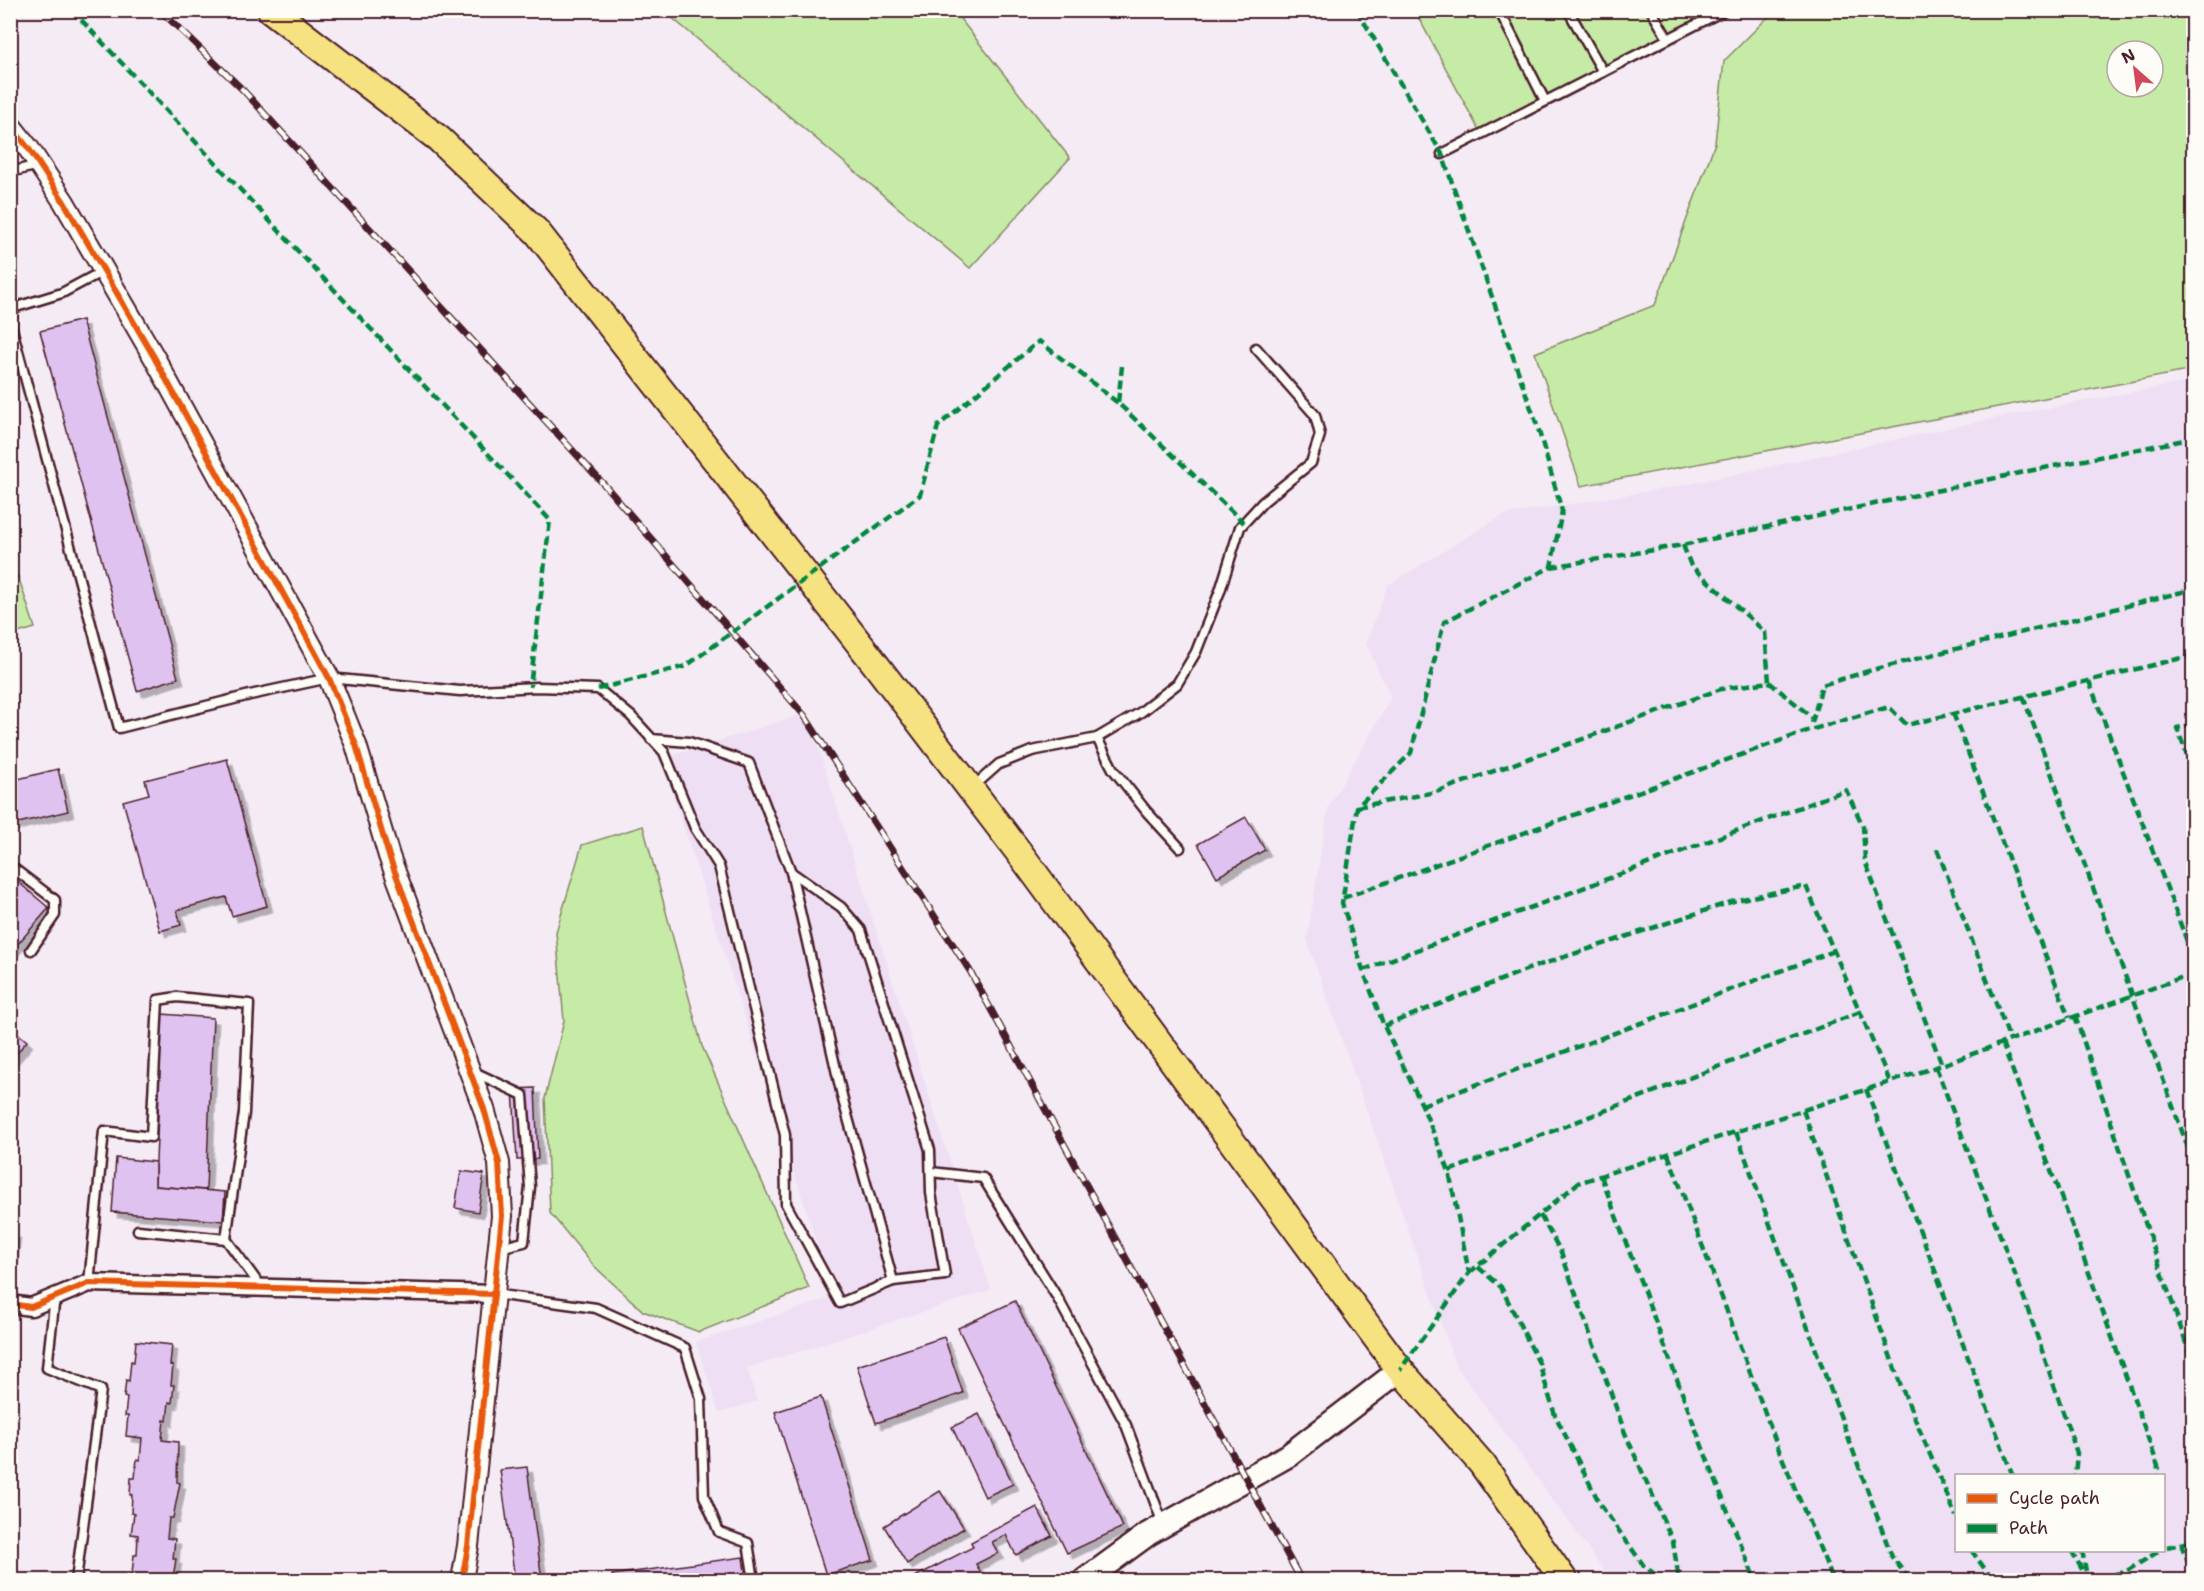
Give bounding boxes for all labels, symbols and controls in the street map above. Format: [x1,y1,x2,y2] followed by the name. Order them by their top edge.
[2105,39,2165,99] north arrow
[2118,44,2139,68] text: N
[1955,1474,2165,1552] legend
[2009,1486,2100,1510] text: Cycle path
[2009,1516,2048,1540] text: Path

